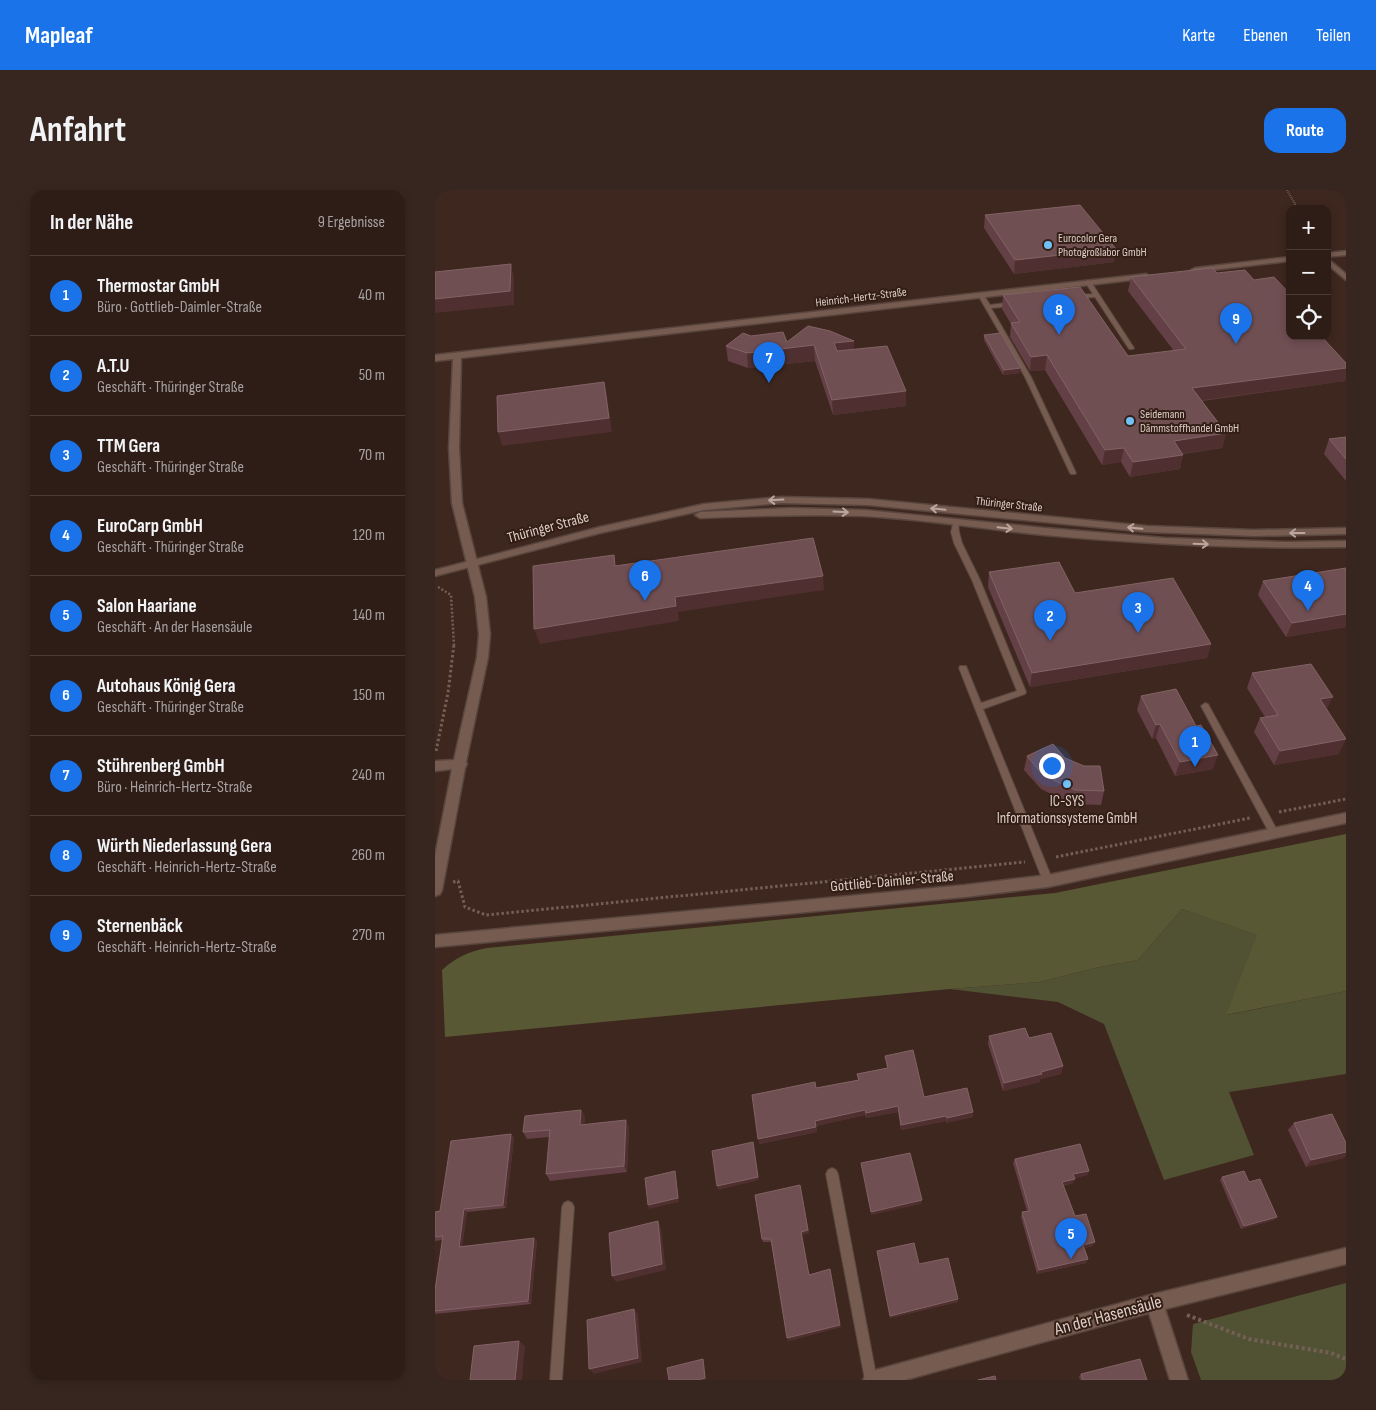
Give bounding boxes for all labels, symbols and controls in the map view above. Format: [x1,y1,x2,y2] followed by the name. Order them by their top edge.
[25,21,93,50] text: Mapleaf
[1182,25,1215,46] text: Karte
[1243,25,1288,46] text: Ebenen
[1316,25,1351,46] text: Teilen
[1264,108,1346,153] button: Route
[30,109,126,152] text: Anfahrt
[1286,205,1331,340] map controls
[1286,205,1331,250] button: +
[50,210,133,235] text: In der Nähe
[318,213,385,232] text: 9 Ergebnisse
[1058,231,1147,260] place label: Eurocolor Gera Photogroßlabor GmbH
[1042,239,1054,251] marker: Eurocolor Gera Photogroßlabor GmbH
[1286,250,1331,295] button: −
[97,275,220,298] text: Thermostar GmbH
[815,284,908,311] street label: Heinrich-Hertz-Straße
[63,286,69,305] text: 1
[358,286,385,305] text: 40 m
[1043,294,1075,335] pin: 8
[1286,295,1331,340] button: locate
[97,298,262,317] text: Büro · Gottlieb-Daimler-Straße
[1220,303,1252,344] pin: 9
[753,342,785,383] pin: 7
[97,355,129,378] text: A.T.U
[62,366,70,385] text: 2
[359,366,385,385] text: 50 m
[97,378,244,397] text: Geschäft · Thüringer Straße
[1140,407,1239,436] place label: Seidemann Dämmstoffhandel GmbH
[1124,415,1136,427] marker: Seidemann Dämmstoffhandel GmbH
[97,435,160,458] text: TTM Gera
[62,446,70,465] text: 3
[359,446,385,465] text: 70 m
[97,458,244,477] text: Geschäft · Thüringer Straße
[975,494,1043,515] street label: Thüringer Straße
[769,496,785,505] one-way arrow
[931,504,947,514] one-way arrow
[505,507,591,548] street label: Thüringer Straße
[833,507,849,516] one-way arrow
[97,515,203,538] text: EuroCarp GmbH
[996,523,1012,533] one-way arrow
[1127,523,1143,533] one-way arrow
[62,526,70,545] text: 4
[353,526,385,545] text: 120 m
[1290,528,1306,538] one-way arrow
[97,538,244,557] text: Geschäft · Thüringer Straße
[1193,539,1209,548] one-way arrow
[629,560,661,601] pin: 6
[1292,570,1324,611] pin: 4
[1122,592,1154,633] pin: 3
[97,595,197,618] text: Salon Haariane
[1034,600,1066,641] pin: 2
[62,606,70,625] text: 5
[353,606,385,625] text: 140 m
[97,618,252,637] text: Geschäft · An der Hasensäule
[97,675,236,698] text: Autohaus König Gera
[62,686,70,705] text: 6
[353,686,385,705] text: 150 m
[97,698,244,717] text: Geschäft · Thüringer Straße
[1179,726,1211,767] pin: 1
[1039,753,1065,779] your location
[97,755,225,778] text: Stührenberg GmbH
[63,766,69,785] text: 7
[352,766,385,785] text: 240 m
[97,778,252,797] text: Büro · Heinrich-Hertz-Straße
[1061,778,1073,790] marker: IC-SYS Informationssysteme GmbH
[997,792,1137,828] place label: IC-SYS Informationssysteme GmbH
[97,835,272,858] text: Würth Niederlassung Gera
[62,846,70,865] text: 8
[351,846,385,865] text: 260 m
[97,858,277,877] text: Geschäft · Heinrich-Hertz-Straße
[830,867,954,896] street label: Gottlieb-Daimler-Straße
[97,915,183,938] text: Sternenbäck
[62,926,70,945] text: 9
[352,926,385,945] text: 270 m
[97,938,277,957] text: Geschäft · Heinrich-Hertz-Straße
[1055,1218,1087,1259] pin: 5
[1051,1291,1164,1340] street label: An der Hasensäule

